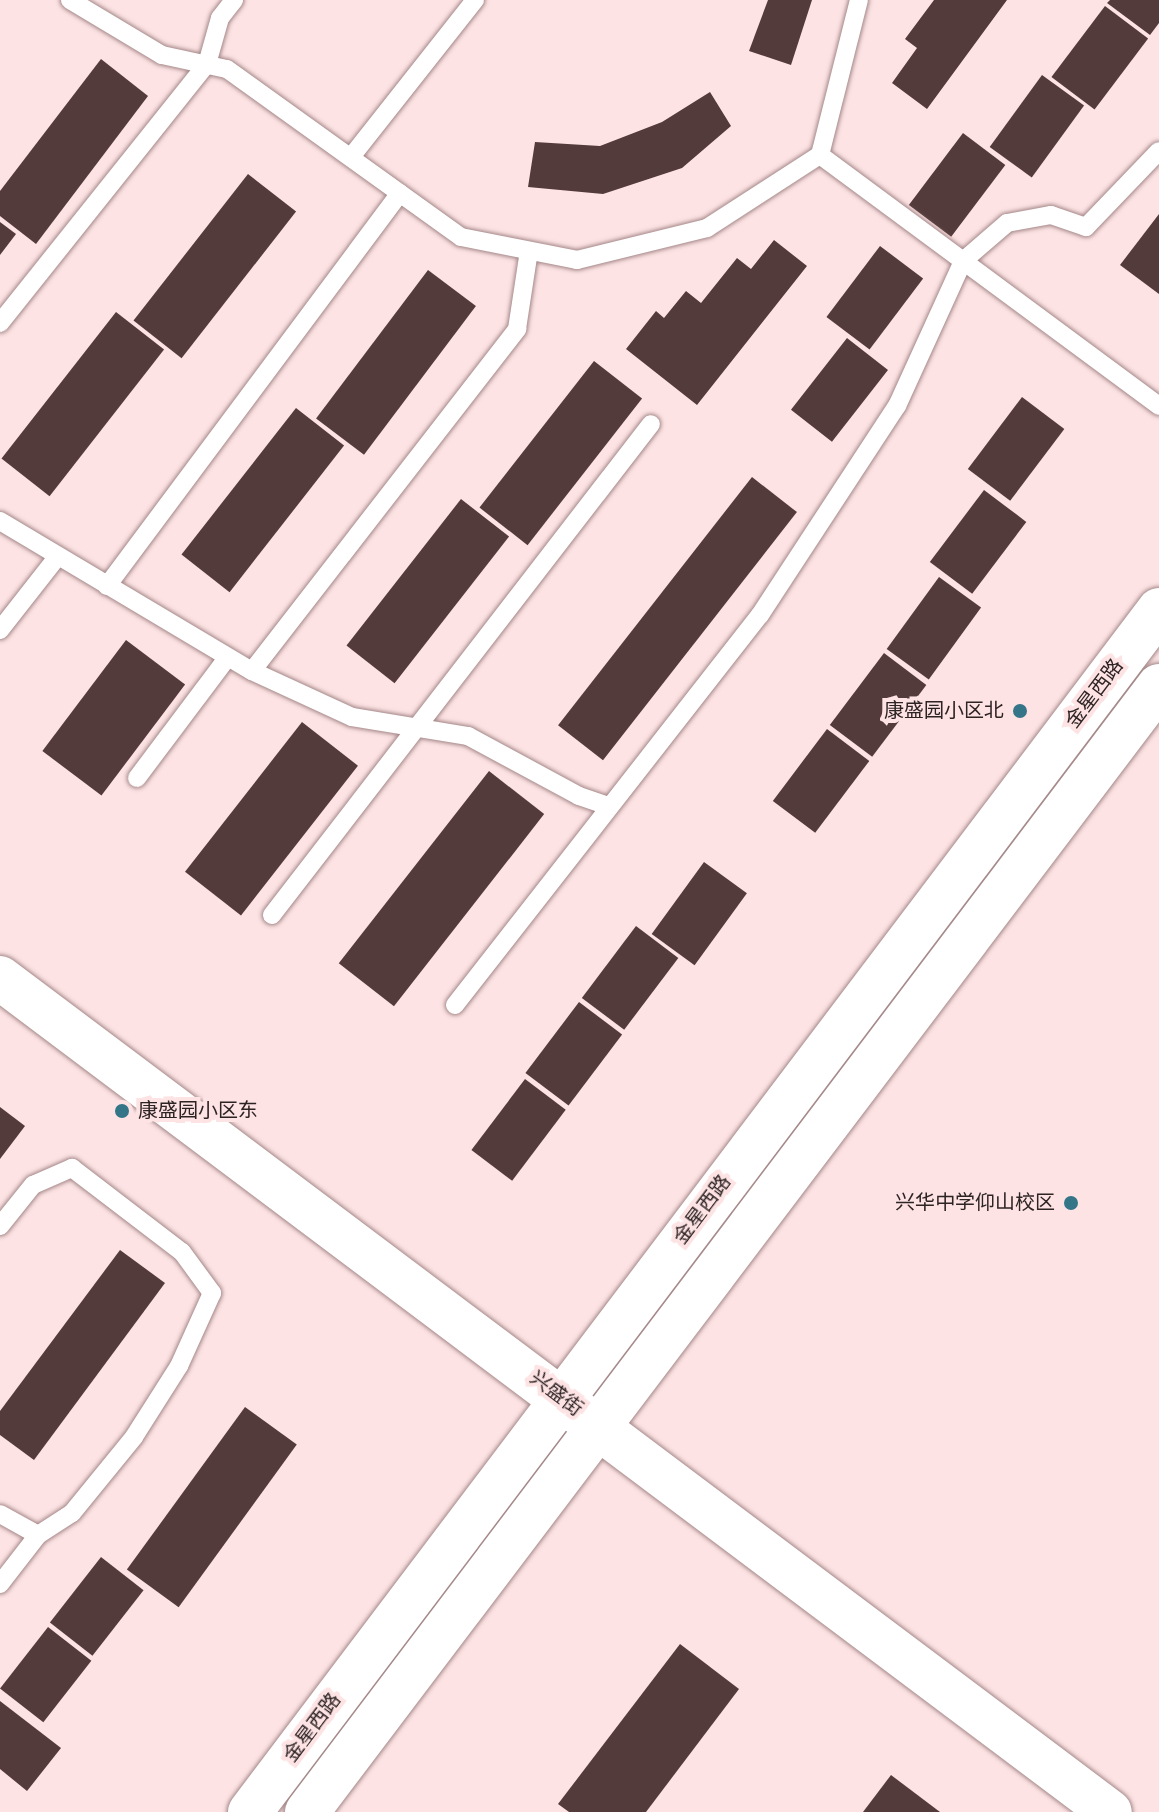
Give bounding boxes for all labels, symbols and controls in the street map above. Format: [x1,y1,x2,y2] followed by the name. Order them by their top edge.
[1061,655,1129,733] street label: 金星西路
[884,699,1004,723] place label: 康盛园小区北
[1011,702,1029,720] marker: 康盛园小区北
[138,1099,258,1123] place label: 康盛园小区东
[113,1102,131,1120] marker: 康盛园小区东
[669,1171,737,1249] street label: 金星西路
[895,1191,1055,1215] place label: 兴华中学仰山校区
[1062,1194,1080,1212] marker: 兴华中学仰山校区
[525,1366,587,1422] street label: 兴盛街
[279,1689,347,1767] street label: 金星西路

